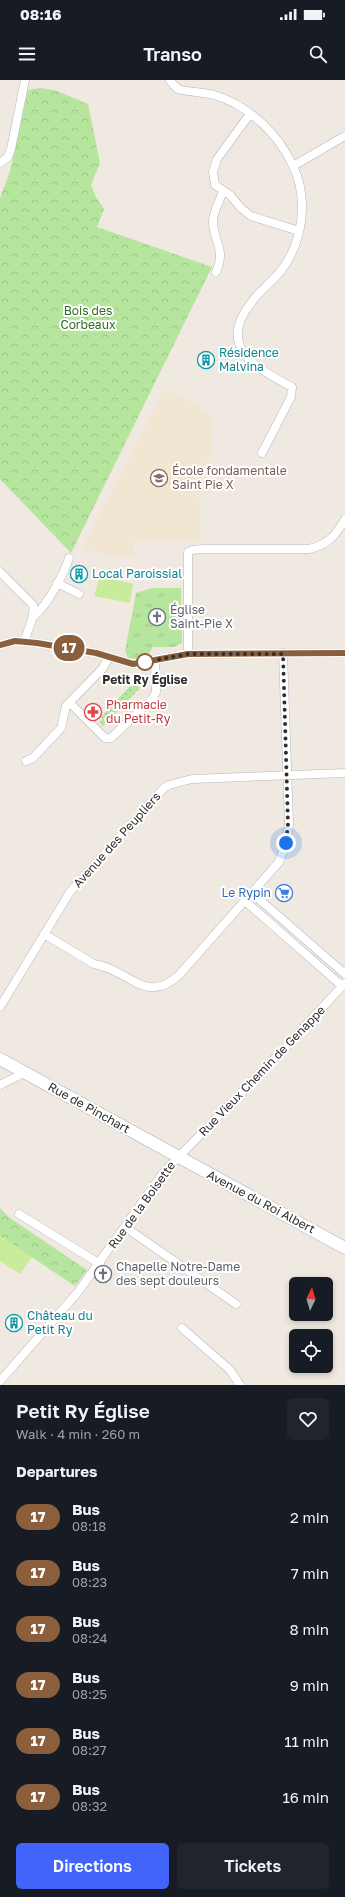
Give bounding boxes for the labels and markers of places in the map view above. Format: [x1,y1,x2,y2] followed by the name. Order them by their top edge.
[219,345,279,374] place label: Résidence Malvina
[196,350,216,370] building icon: Résidence Malvina
[172,463,287,492] place label: École fondamentale Saint Pie X
[149,468,169,488] school or university icon: École fondamentale Saint Pie X
[69,564,89,584] building icon: Local Paroissial
[92,566,182,581] place label: Local Paroissial
[170,602,233,631] place label: Église Saint-Pie X
[147,607,167,627] church icon: Église Saint-Pie X
[136,653,154,671] marker: Petit Ry Église
[102,672,188,687] place label: Petit Ry Église
[106,697,171,726] place label: Pharmacie du Petit-Ry
[83,702,103,722] pharmacy icon: Pharmacie du Petit-Ry
[274,883,294,903] supermarket icon: Le Rypin
[221,885,271,900] place label: Le Rypin
[116,1259,240,1288] place label: Chapelle Notre-Dame des sept douleurs
[93,1264,113,1284] church icon: Chapelle Notre-Dame des sept douleurs
[27,1308,93,1337] place label: Château du Petit Ry
[4,1313,24,1333] building icon: Château du Petit Ry

